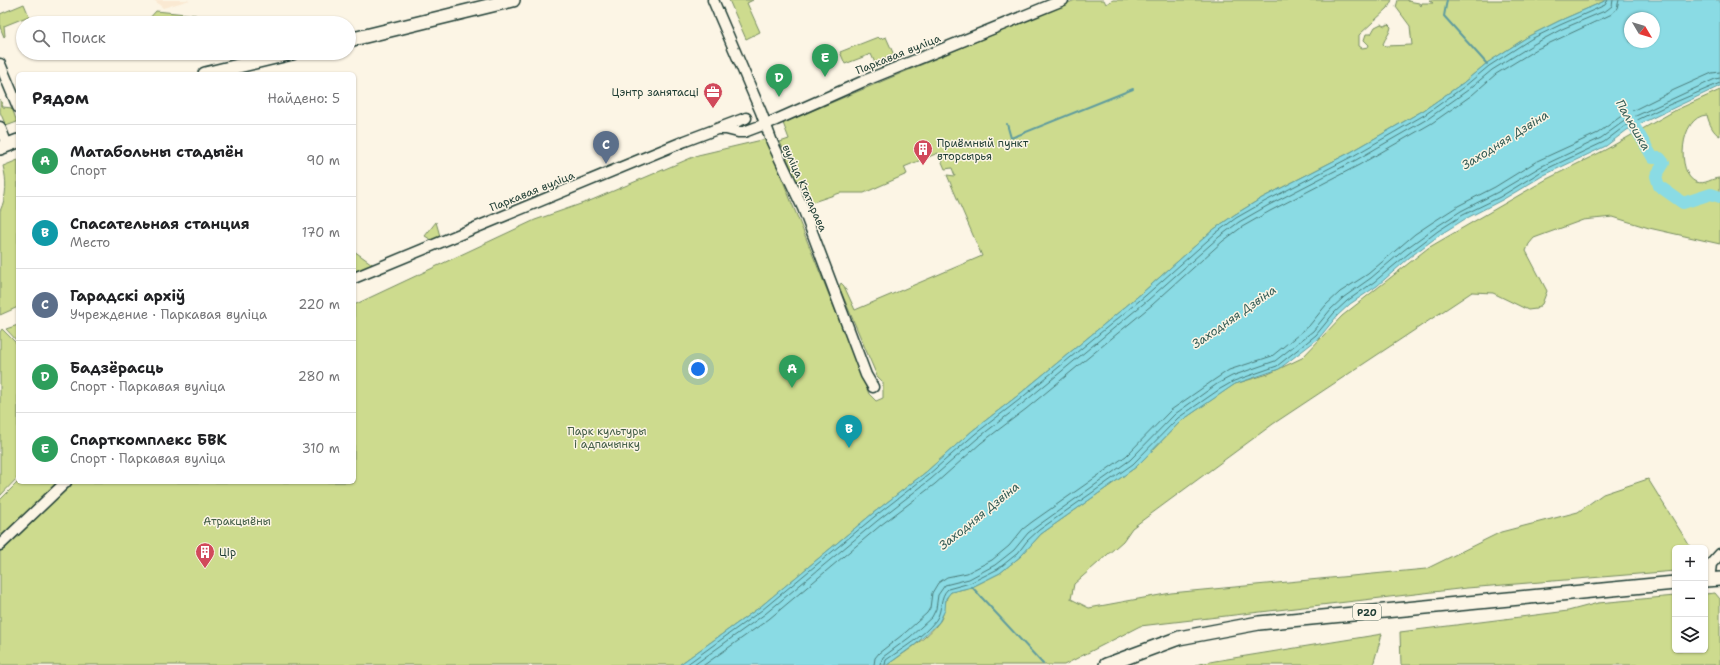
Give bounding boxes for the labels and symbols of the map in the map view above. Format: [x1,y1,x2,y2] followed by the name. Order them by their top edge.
[1624,12,1660,48] north arrow
[854,31,943,78] street label: Паркавая вуліца
[812,44,838,77] pin: E
[766,64,792,97] pin: D
[702,81,724,109] office icon: Цэнтр занятасці
[612,85,699,100] place label: Цэнтр занятасці
[1612,96,1654,154] water label: Палюшка
[1459,107,1551,173] water label: Заходняя Дзвіна
[593,131,619,164] pin: C
[937,136,1029,164] place label: Приёмный пункт вторсырья
[912,138,934,166] building icon: Приёмный пункт вторсырья
[779,142,831,234] street label: вуліца Ктатарава
[488,168,577,215] street label: Паркавая вуліца
[1189,282,1279,352] water label: Заходняя Дзвіна
[779,355,805,388] pin: A
[688,359,708,379] your location
[836,415,862,448] pin: B
[568,424,647,452] park label: Парк культуры і адпачынку
[935,479,1023,553] water label: Заходняя Дзвіна
[203,514,271,529] park label: Атракцыёны
[194,541,216,569] building icon: Цір
[219,545,236,560] place label: Цір
[1353,604,1381,620] road number: Р20

